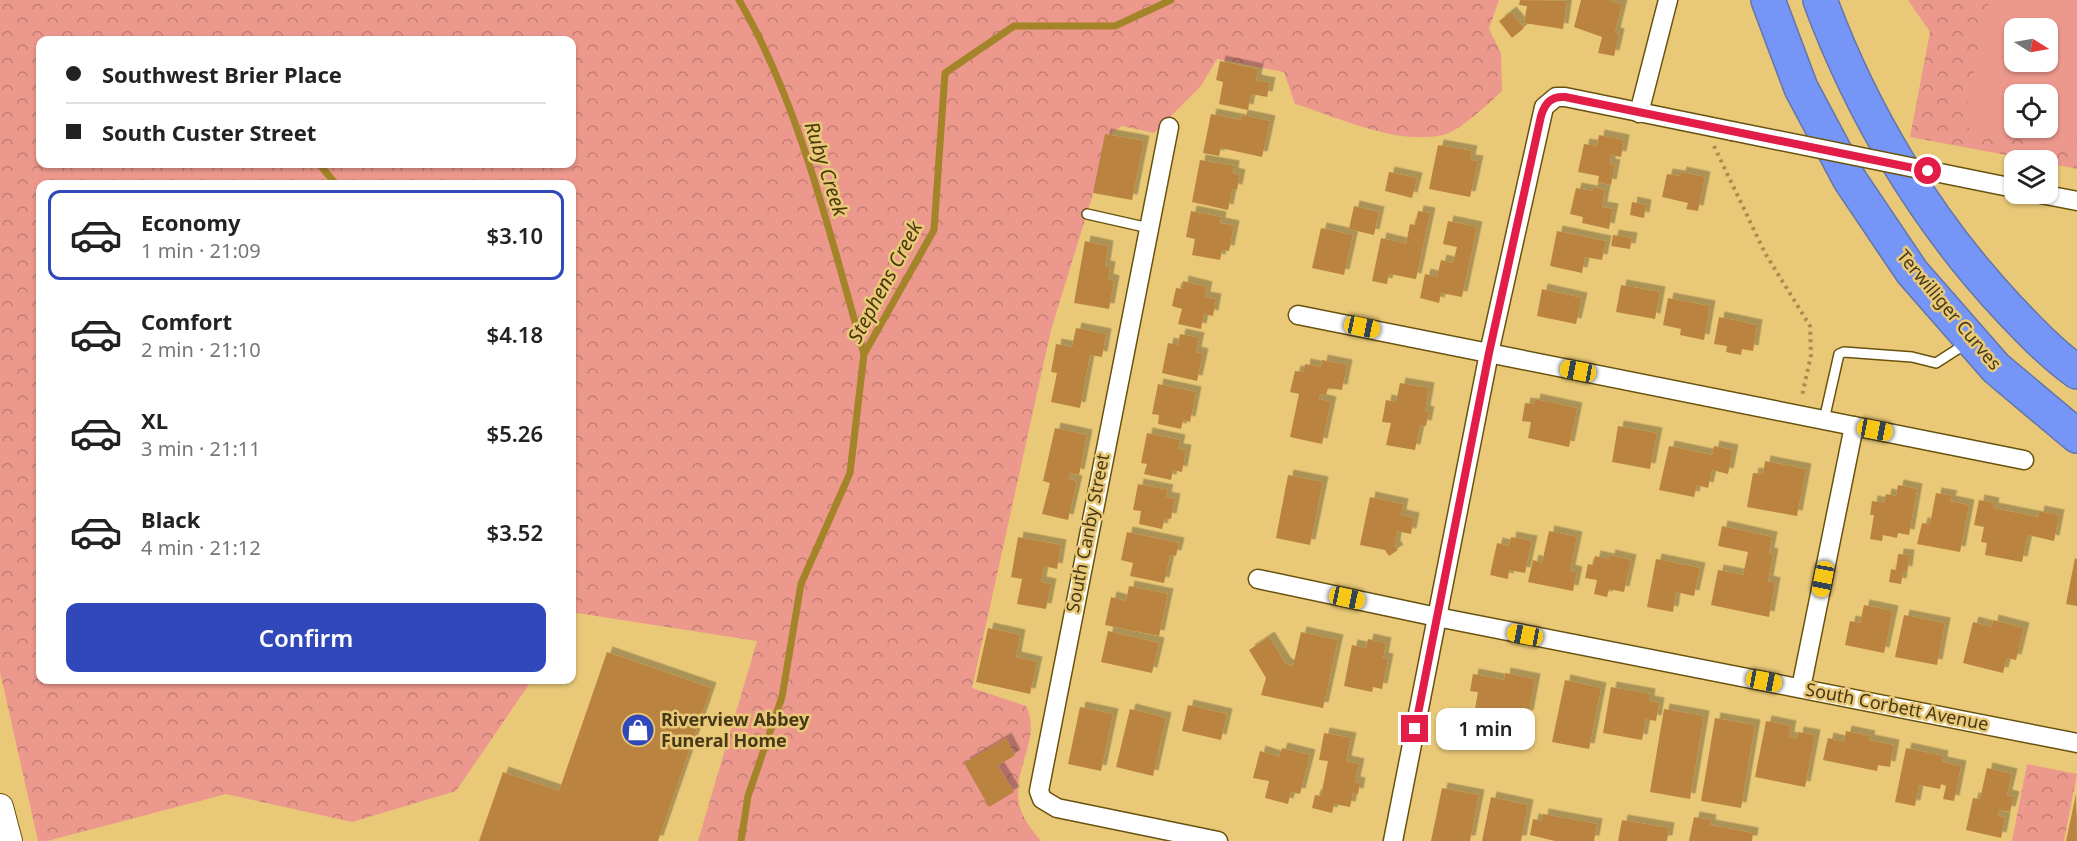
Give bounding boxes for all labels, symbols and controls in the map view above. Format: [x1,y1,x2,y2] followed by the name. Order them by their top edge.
[2004,18,2058,72] north arrow
[2004,18,2058,204] map controls
[102,59,342,89] text: Southwest Brier Place
[2004,84,2058,138] button: locate
[102,117,316,147] text: South Custer Street
[799,118,855,221] water label: Ruby Creek
[2004,150,2058,204] button: layers
[1914,157,1941,184] route start
[141,207,240,237] text: Economy
[69,208,123,262] icon: car
[841,215,929,347] water label: Stephens Creek
[487,220,543,250] text: $3.10
[141,237,261,264] text: 1 min · 21:09
[1892,244,2007,375] street label: Terwilliger Curves
[141,306,232,336] text: Comfort
[69,307,123,361] icon: car
[1343,314,1381,340] car
[487,319,543,349] text: $4.18
[141,336,261,363] text: 2 min · 21:10
[1559,359,1597,383] car
[141,405,168,435] text: XL
[69,406,123,460] icon: car
[487,418,543,448] text: $5.26
[1856,418,1894,442] car
[141,435,261,462] text: 3 min · 21:11
[1060,451,1114,614] street label: South Canby Street
[141,504,200,534] text: Black
[69,505,123,559] icon: car
[487,517,543,547] text: $3.52
[141,534,261,561] text: 4 min · 21:12
[1811,560,1835,598] car
[1328,585,1366,611] car
[66,603,546,672] button: Confirm
[1506,623,1544,647] car
[1745,669,1783,693] car
[1804,676,1991,736] street label: South Corbett Avenue
[661,707,810,752] place label: Riverview Abbey Funeral Home
[1436,708,1535,750] callout: 1 min
[620,712,656,748] shop icon: Riverview Abbey Funeral Home
[1401,715,1428,742] route end
[1458,715,1513,742] text: 1 min

